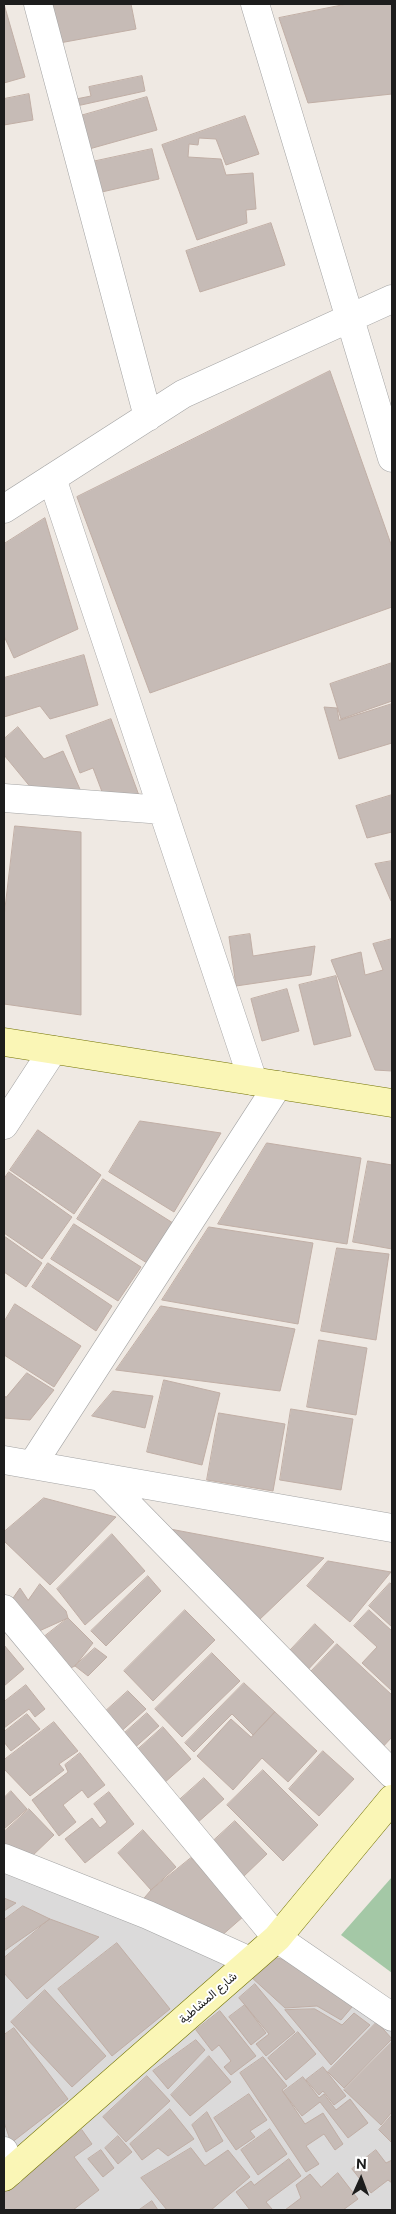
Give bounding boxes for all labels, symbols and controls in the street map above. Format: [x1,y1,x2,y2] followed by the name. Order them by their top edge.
[176,1969,240,2027] street label: شارع المشاطية
[336,2154,386,2204] north arrow
[356,2156,367,2172] text: N

